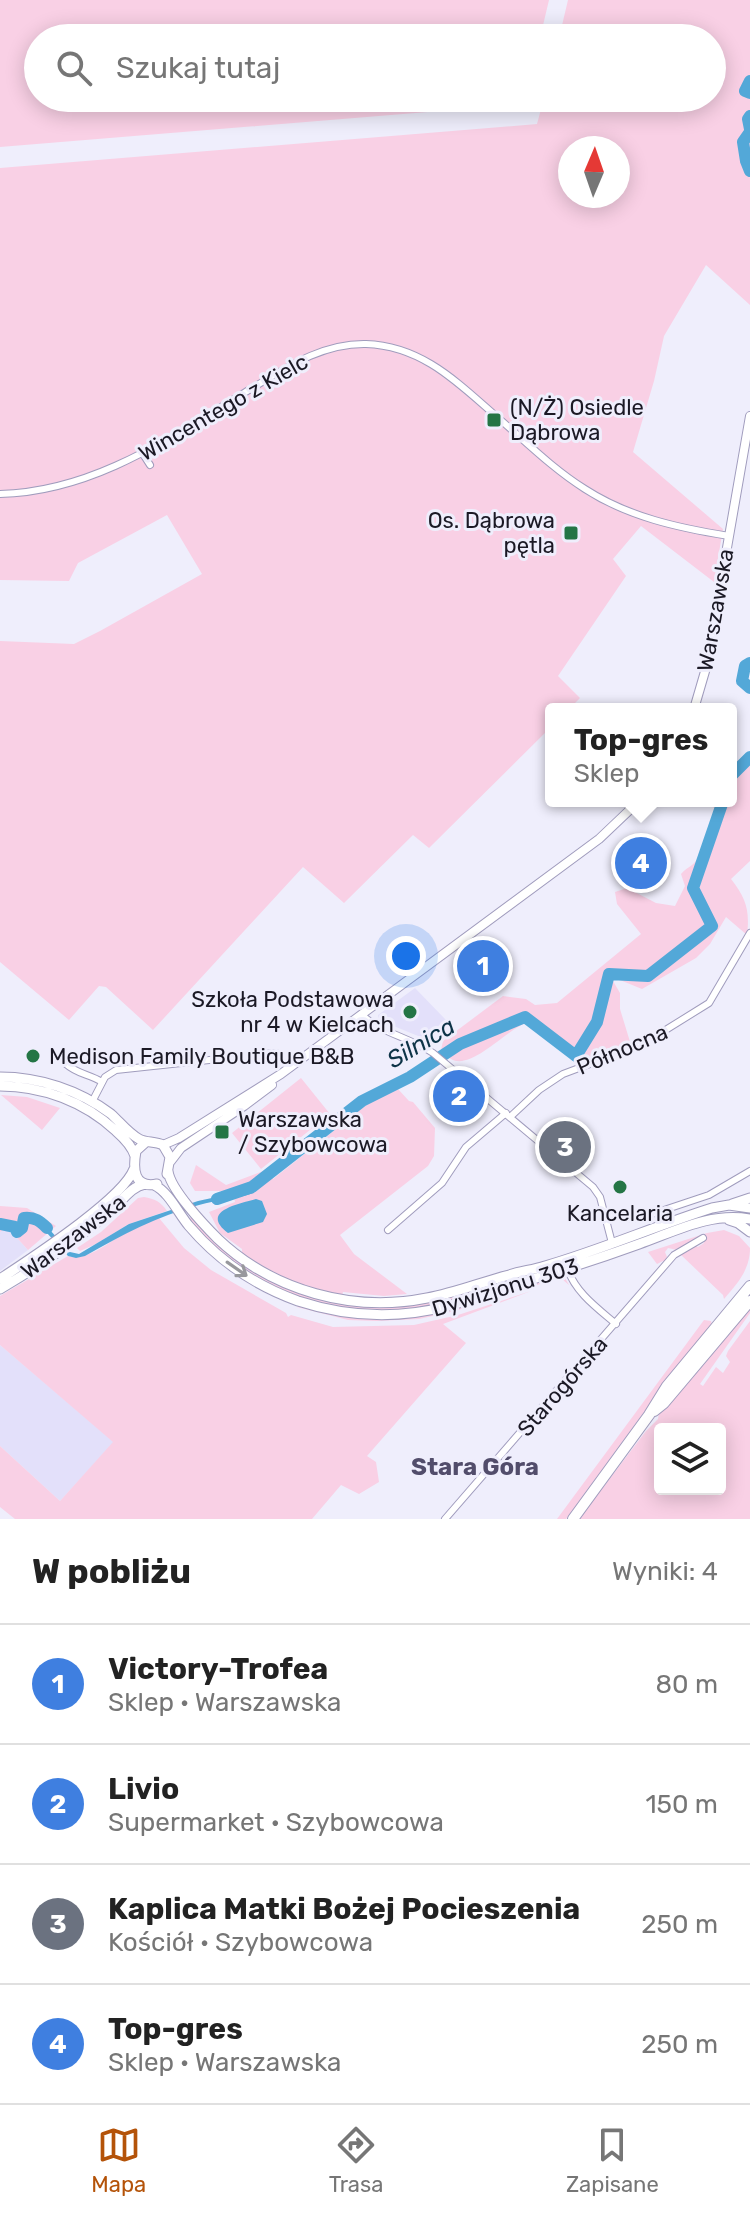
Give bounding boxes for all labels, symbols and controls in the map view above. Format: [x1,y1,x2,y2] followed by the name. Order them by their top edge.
[24,24,726,112] search box
[52,46,96,90] icon: search
[116,50,280,86] text: Szukaj tutaj
[558,136,630,208] north arrow
[134,348,313,467] street label: Wincentego z Kielc
[510,394,644,446] place label: (N/Ż) Osiedle Dąbrowa
[485,411,503,429] marker: (N/Ż) Osiedle Dąbrowa
[428,507,555,559] place label: Os. Dąbrowa pętla
[562,524,580,542] marker: Os. Dąbrowa pętla
[691,547,740,673] street label: Warszawska
[545,703,737,807] popup
[574,722,708,758] text: Top-gres
[574,758,640,789] text: Sklep
[615,833,667,893] pin: 4
[386,936,426,976] your location
[457,936,509,996] pin: 1
[191,986,394,1038] place label: Szkoła Podstawowa nr 4 w Kielcach
[401,1003,419,1021] marker: Szkoła Podstawowa nr 4 w Kielcach
[382,1012,460,1074] water label: Silnica
[573,1018,672,1081] street label: Północna
[49,1043,355,1070] place label: Medison Family Boutique B&B
[24,1047,42,1065] marker: Medison Family Boutique B&B
[433,1066,485,1126] pin: 2
[238,1106,388,1158] place label: Warszawska / Szybowcowa
[539,1117,591,1177] pin: 3
[213,1123,231,1141] marker: Warszawska / Szybowcowa
[611,1178,629,1196] marker: Kancelaria
[16,1188,131,1284] street label: Warszawska
[567,1200,673,1227] place label: Kancelaria
[428,1252,582,1323] street label: Dywizjonu 303
[226,1261,248,1277] one-way arrow
[512,1331,613,1442] street label: Starogórska
[654,1423,726,1495] map controls
[654,1423,726,1495] button: layers
[411,1453,539,1481] district label: Stara Góra
[32,1551,191,1592] text: W pobliżu
[612,1556,718,1587] text: Wyniki: 4
[108,1651,328,1687] text: Victory-Trofea
[52,1669,64,1700] text: 1
[655,1669,718,1700] text: 80 m
[108,1687,341,1718] text: Sklep · Warszawska
[108,1771,179,1807] text: Livio
[50,1789,66,1820] text: 2
[645,1789,718,1820] text: 150 m
[108,1807,444,1838] text: Supermarket · Szybowcowa
[108,1891,580,1927] text: Kaplica Matki Bożej Pocieszenia
[49,1909,67,1940] text: 3
[641,1909,718,1940] text: 250 m
[108,1927,373,1958] text: Kościół · Szybowcowa
[108,2011,243,2047] text: Top-gres
[49,2029,67,2060] text: 4
[641,2029,718,2060] text: 250 m
[108,2047,341,2078] text: Sklep · Warszawska
[91,2123,146,2198] tab: Mapa
[329,2123,383,2198] tab: Trasa
[566,2123,659,2198] tab: Zapisane

